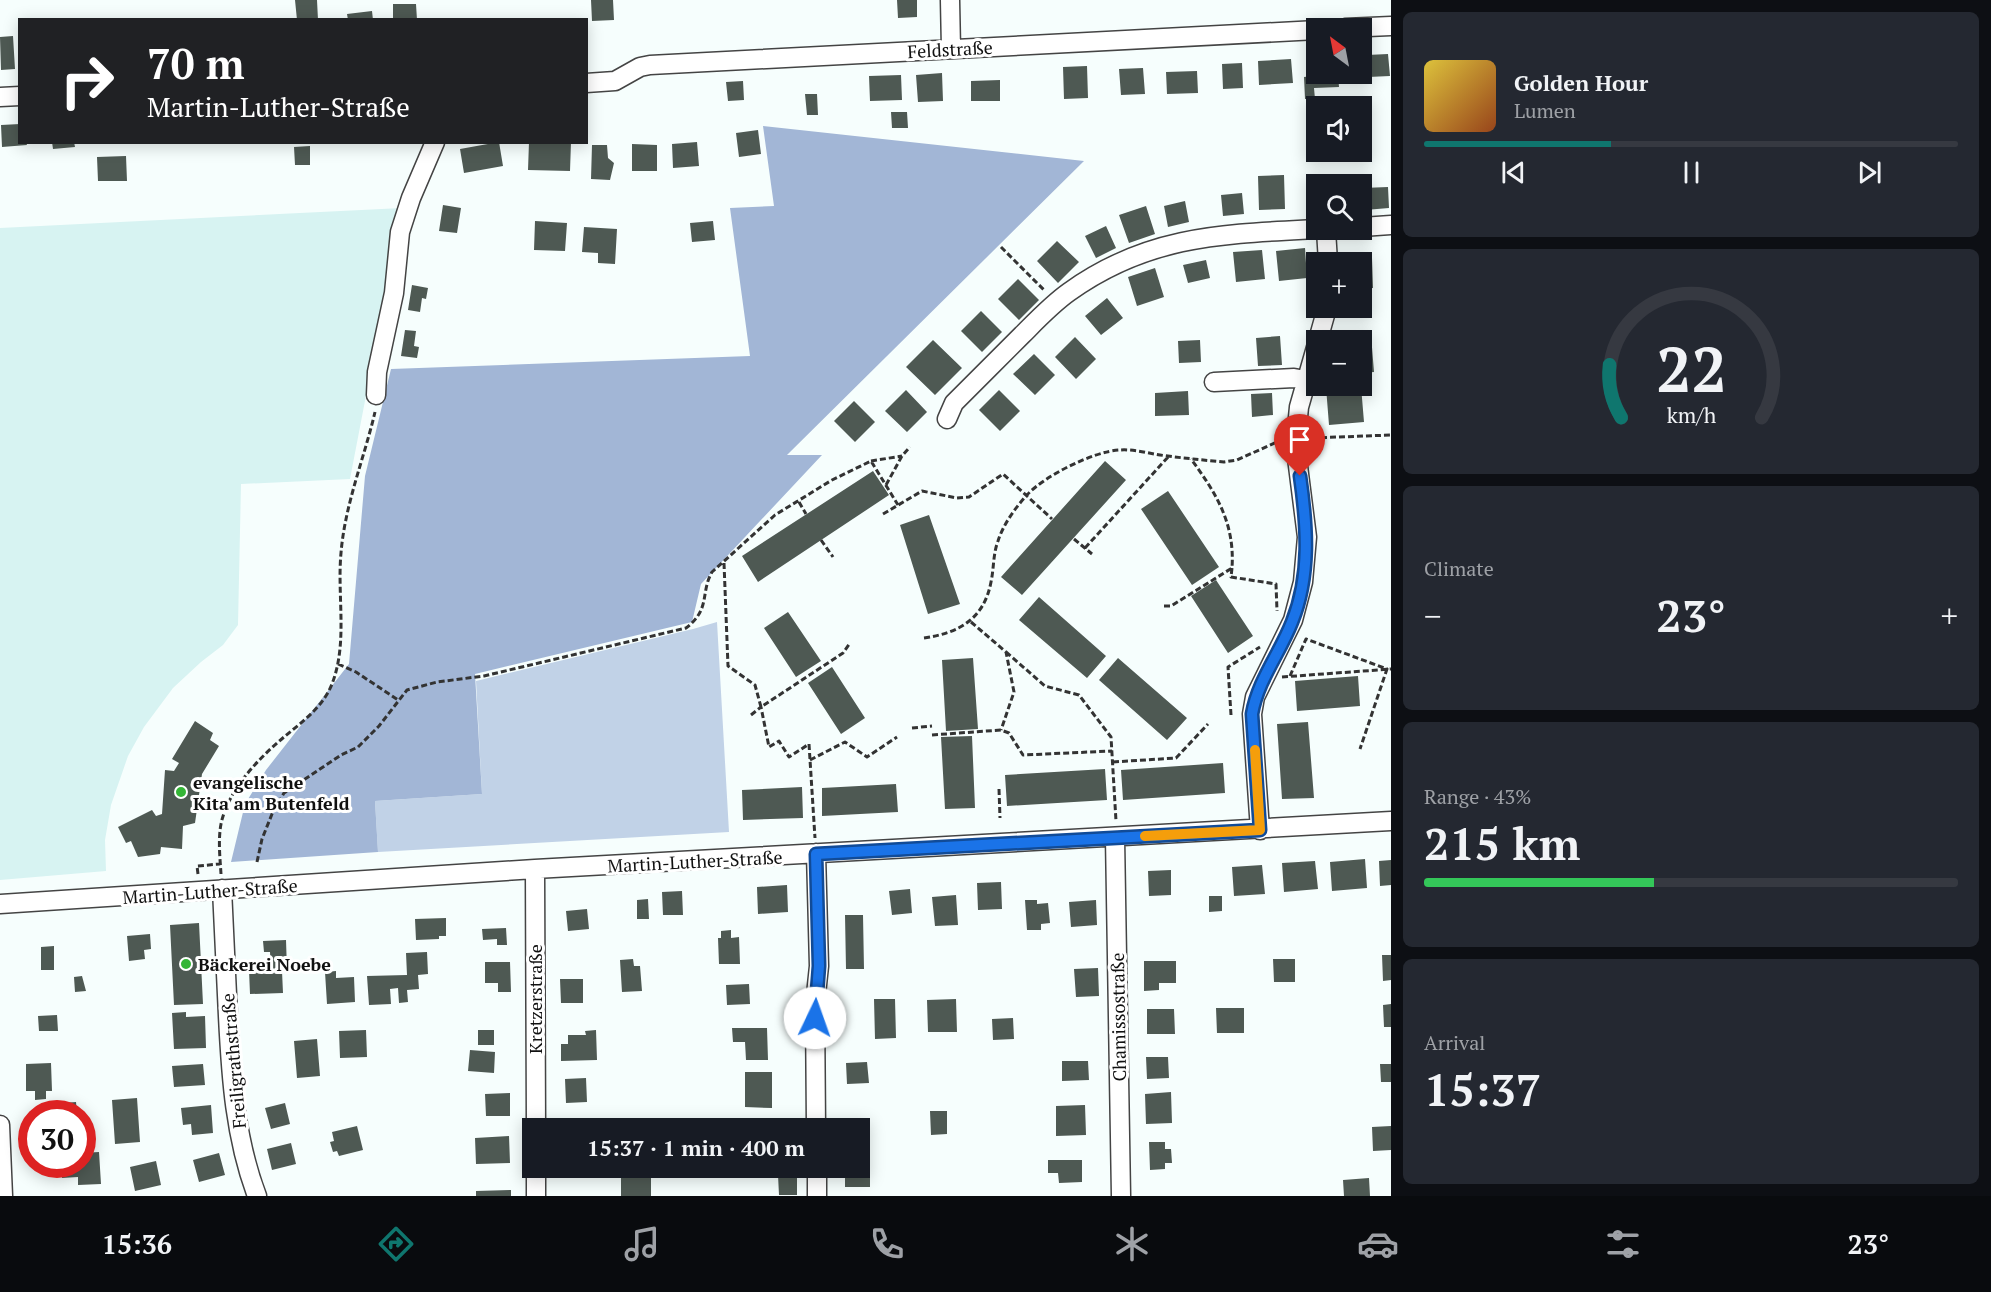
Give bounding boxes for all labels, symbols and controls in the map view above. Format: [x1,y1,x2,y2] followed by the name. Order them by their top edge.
[1306,18,1372,84] north arrow
[1306,18,1372,396] map controls
[147,35,245,91] text: 70 m
[907,35,993,63] street label: Feldstraße
[48,42,126,120] icon: right
[1514,68,1648,97] text: Golden Hour
[147,89,410,125] text: Martin-Luther-Straße
[1306,96,1372,162] button: sound
[1514,97,1576,124] text: Lumen
[1497,156,1530,189] icon: previous
[1675,156,1708,189] icon: pause
[1853,156,1886,189] icon: next
[1306,174,1372,240] button: search
[1306,252,1372,318] button: +
[1656,327,1726,410] text: 22
[1306,330,1372,396] button: −
[1666,402,1716,430] text: km/h
[1274,414,1325,476] pin
[1283,423,1316,456] icon: arrive
[1424,555,1494,582] text: Climate
[1656,585,1726,645] text: 23°
[1424,594,1442,637] text: −
[1940,594,1958,637] text: +
[193,770,350,815] place label: evangelische Kita am Butenfeld
[1424,783,1531,810] text: Range · 43%
[174,785,188,799] marker: evangelische Kita am Butenfeld
[1424,813,1580,873] text: 215 km
[607,844,783,878] street label: Martin-Luther-Straße
[122,873,298,909] street label: Martin-Luther-Straße
[523,944,547,1054] street label: Kretzerstraße
[198,952,331,976] place label: Bäckerei Noebe
[1105,952,1131,1082] street label: Chamissostraße
[179,957,193,971] marker: Bäckerei Noebe
[783,986,847,1050] position arrow
[215,992,251,1130] street label: Freiligrathstraße
[1424,1029,1485,1056] text: Arrival
[1424,1059,1541,1119] text: 15:37
[18,1100,96,1178] speed limit sign: 30
[587,1133,805,1162] text: 15:37 · 1 min · 400 m
[375,1223,417,1265] icon: directions
[621,1223,663,1265] icon: music
[866,1223,908,1265] icon: phone
[1111,1223,1153,1265] icon: climate
[1357,1223,1399,1265] icon: car
[1602,1223,1644,1265] icon: filters
[102,1226,172,1262] text: 15:36
[1848,1226,1889,1262] text: 23°

